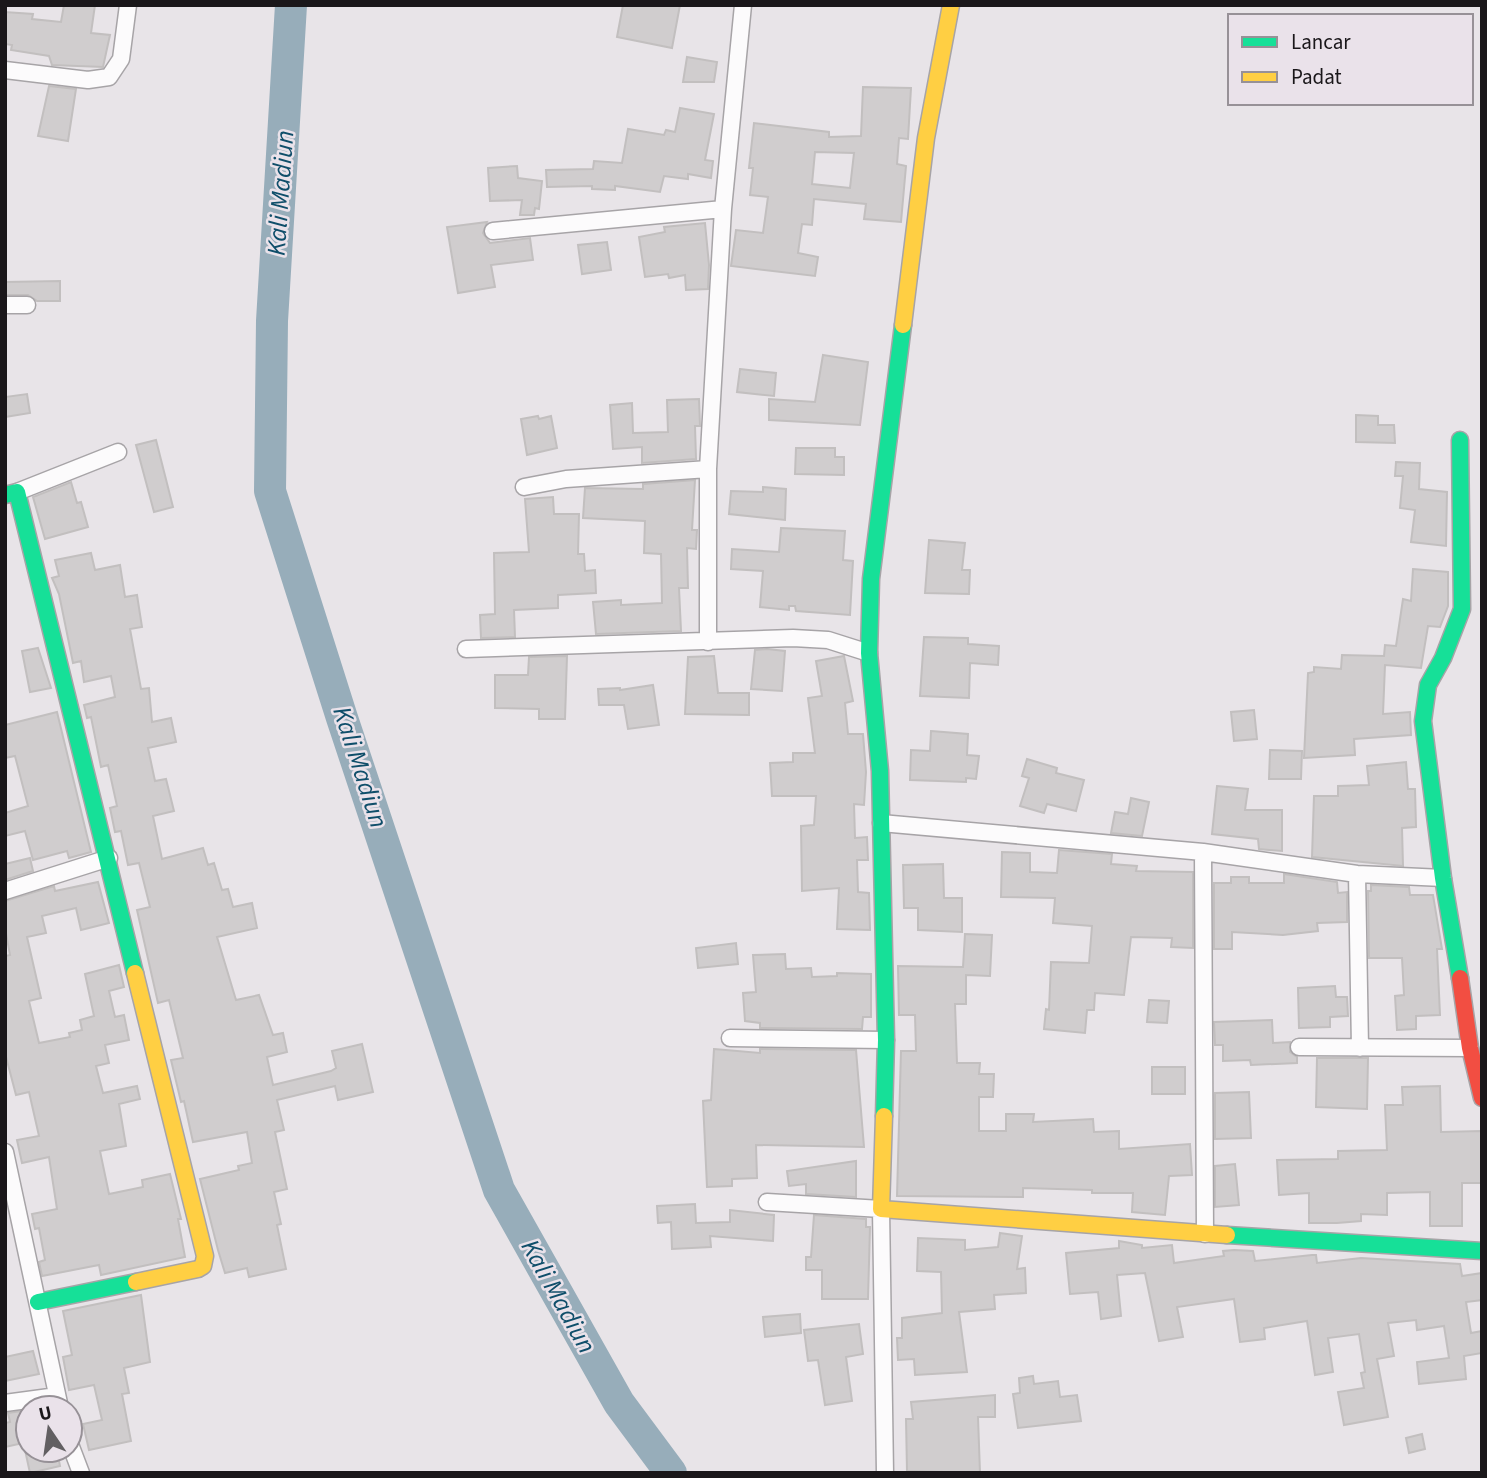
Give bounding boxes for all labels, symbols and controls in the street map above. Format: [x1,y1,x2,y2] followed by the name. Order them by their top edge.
[1228,14,1473,105] legend
[1291,27,1351,57] text: Lancar
[1291,62,1342,92] text: Padat
[258,129,303,257] water label: Kali Madiun
[324,702,398,833] water label: Kali Madiun
[512,1232,605,1360] water label: Kali Madiun
[14,1394,84,1464] north arrow
[36,1399,55,1428] text: U

